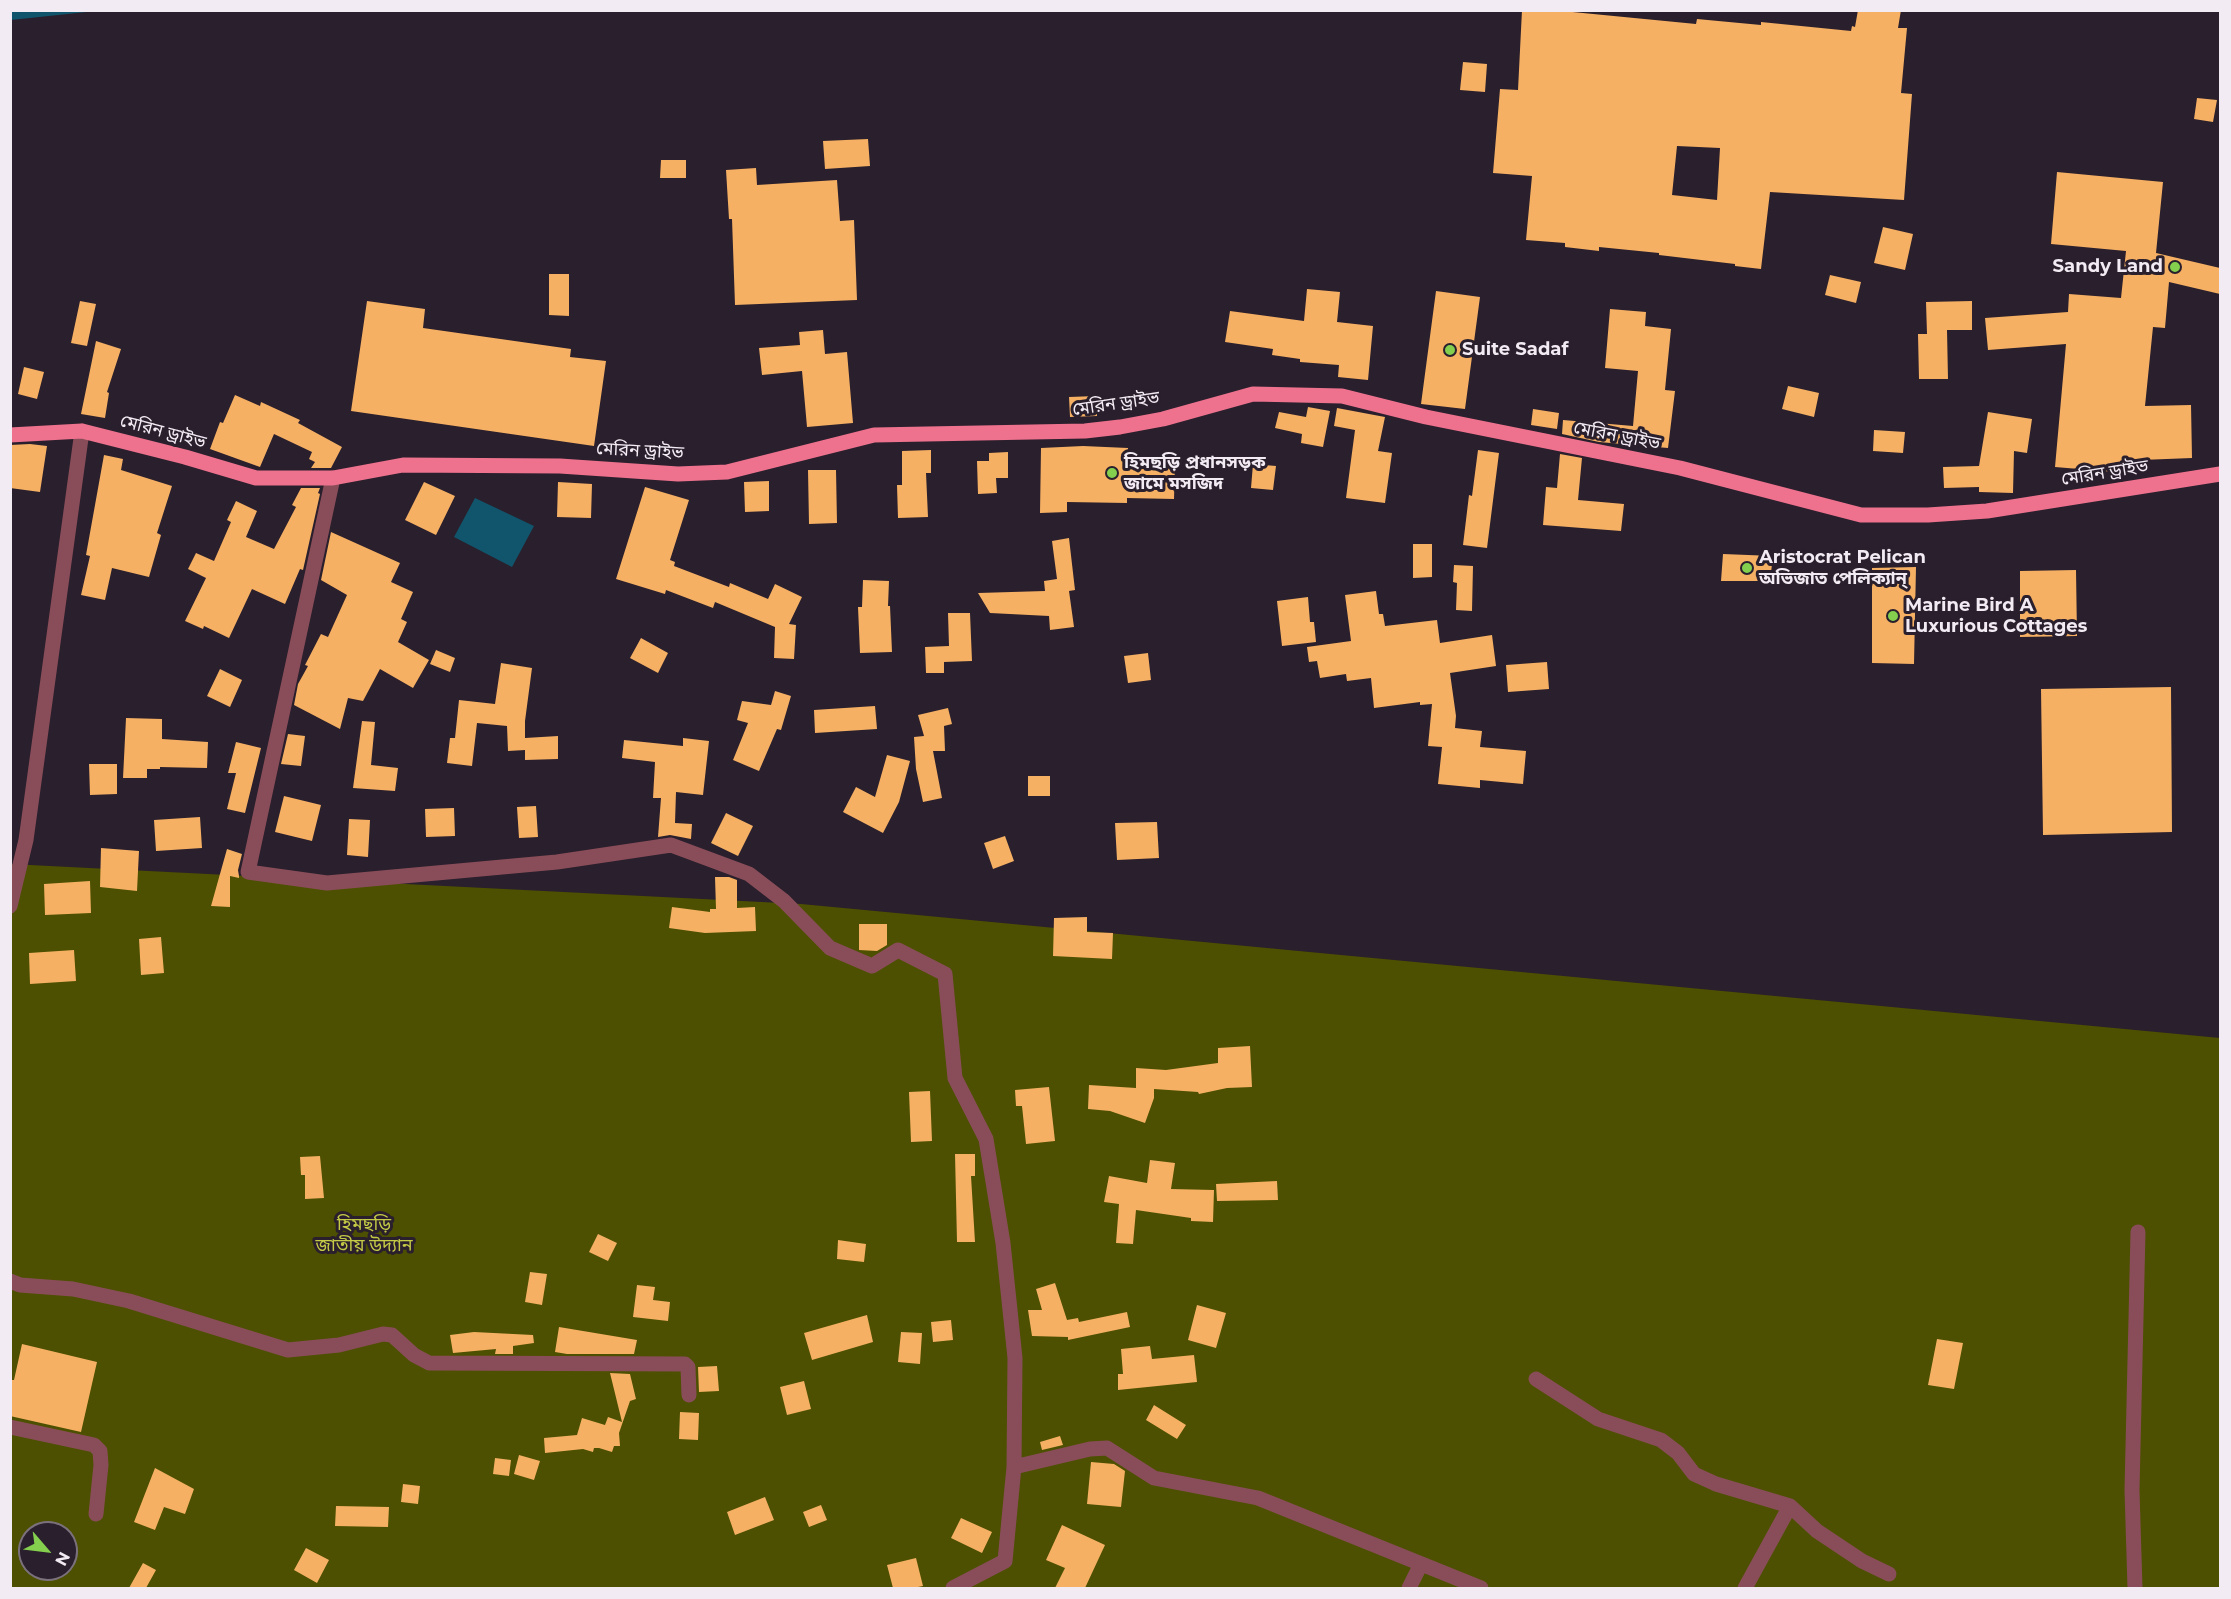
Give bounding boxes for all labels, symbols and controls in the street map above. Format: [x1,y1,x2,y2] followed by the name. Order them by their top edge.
[2053,256,2163,278] place label: Sandy Land
[2168,260,2182,274] marker: Sandy Land
[1462,339,1568,361] place label: Suite Sadaf
[1443,343,1457,357] marker: Suite Sadaf
[1071,387,1161,421] street label: মেরিন ড্রাইভ
[118,410,208,454] street label: মেরিন ড্রাইভ
[1572,417,1662,455] street label: মেরিন ড্রাইভ
[595,438,685,464] street label: মেরিন ড্রাইভ
[1124,452,1266,494] place label: হিমছড়ি প্রধানসড়ক জামে মসজিদ
[2060,455,2150,491] street label: মেরিন ড্রাইভ
[1105,466,1119,480] marker: হিমছড়ি প্রধানসড়ক জামে মসজিদ
[1759,547,1926,590] place label: Aristocrat Pelican অভিজাত পেলিক্যান্
[1740,561,1754,575] marker: Aristocrat Pelican অভিজাত পেলিক্যান্
[1905,595,2087,638] place label: Marine Bird A Luxurious Cottages
[1886,609,1900,623] marker: Marine Bird A Luxurious Cottages
[315,1214,413,1256] park label: হিমছড়ি জাতীয় উদ্যান
[18,1521,78,1581] north arrow
[51,1549,74,1569] text: N

